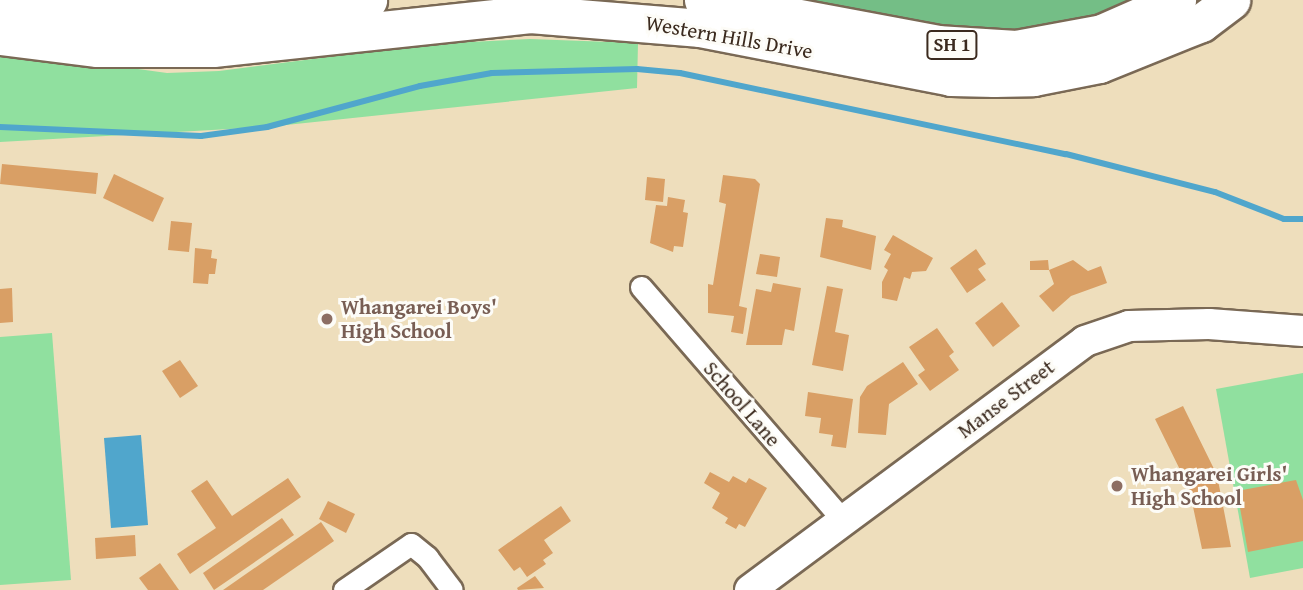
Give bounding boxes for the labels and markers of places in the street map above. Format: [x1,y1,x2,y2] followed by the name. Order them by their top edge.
[341,294,497,344] place label: Whangarei Boys' High School
[319,311,335,327] marker: Whangarei Boys' High School
[1131,461,1287,511] place label: Whangarei Girls' High School
[1109,478,1125,494] marker: Whangarei Girls' High School

